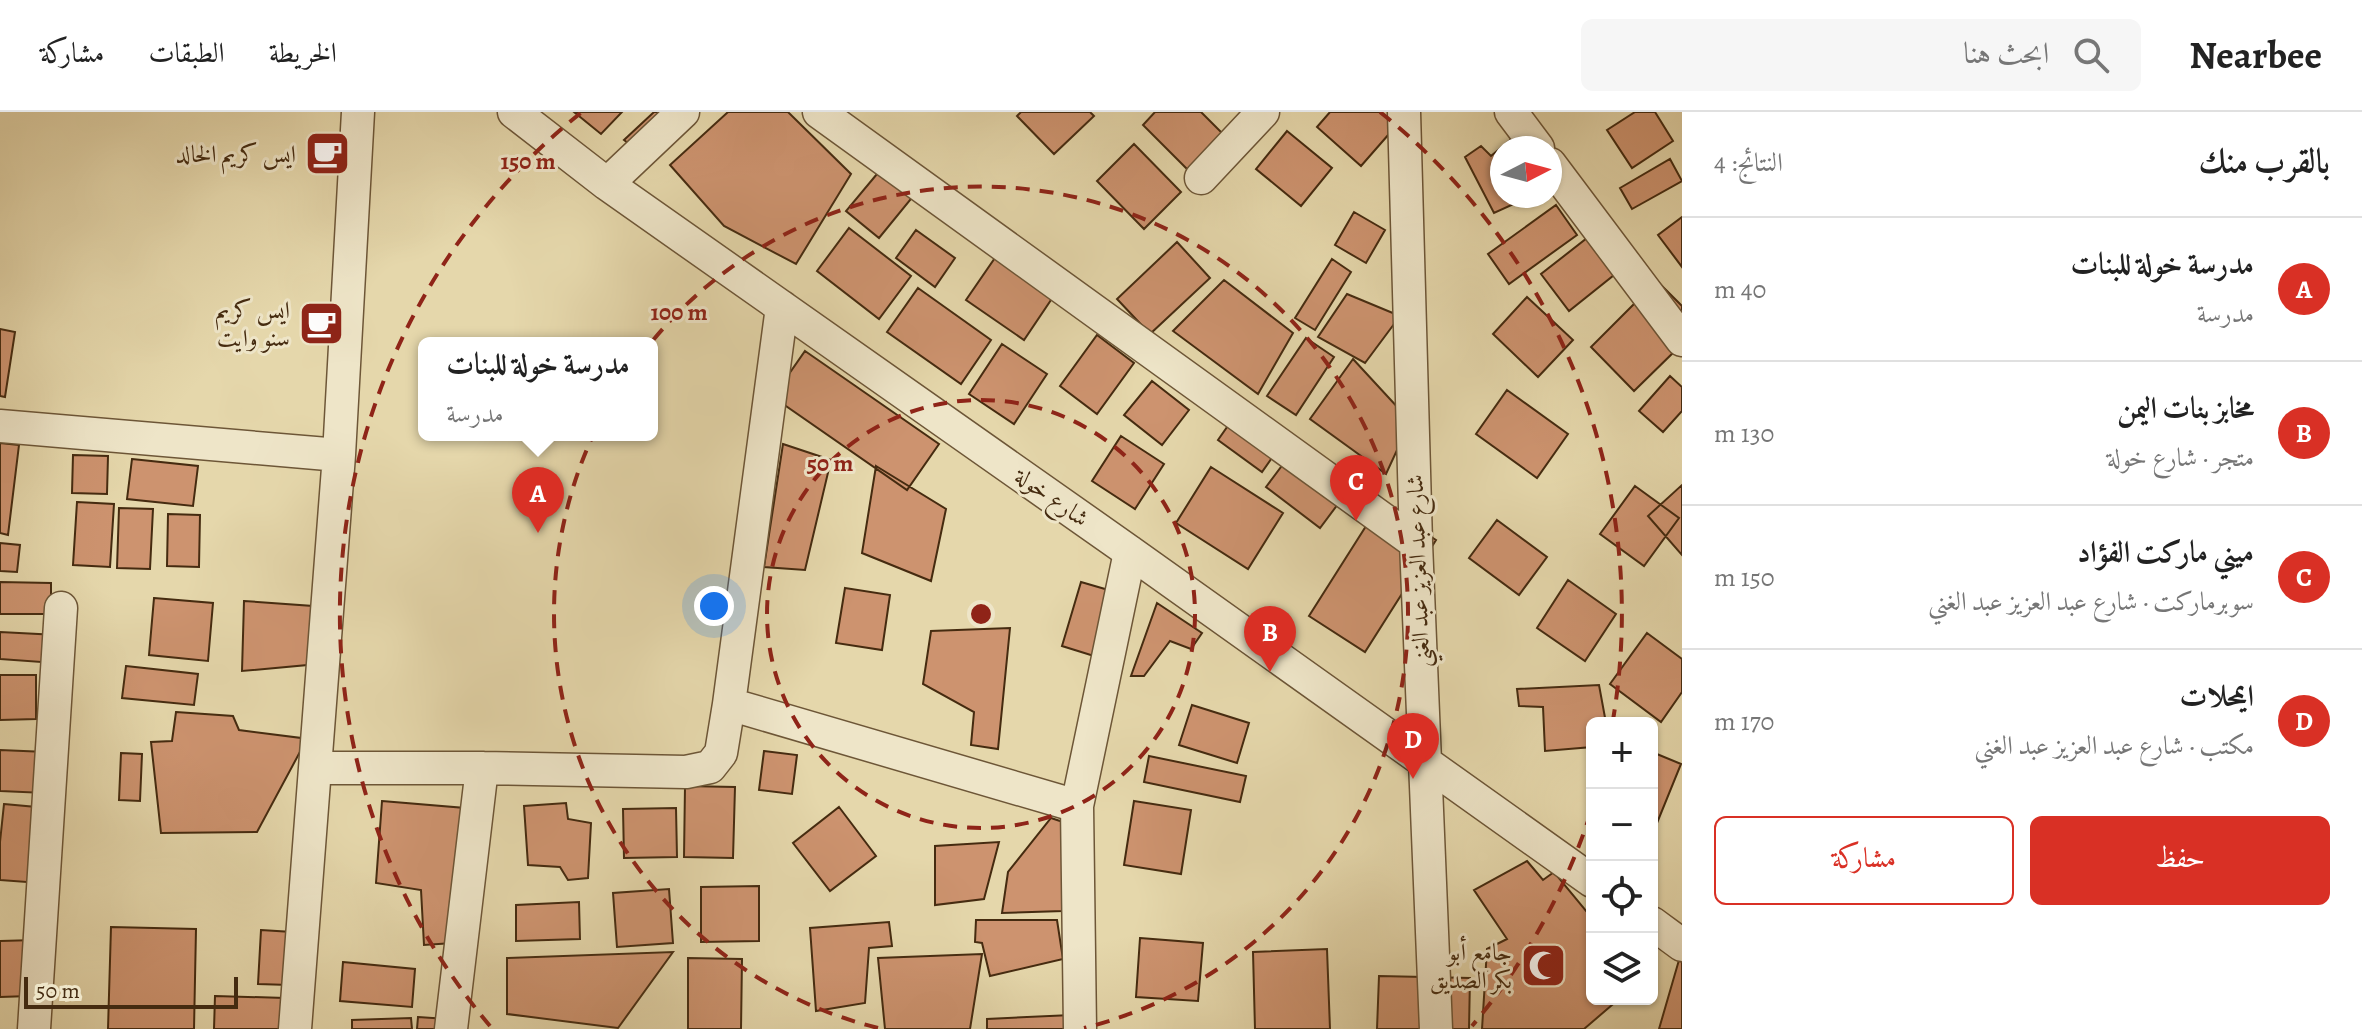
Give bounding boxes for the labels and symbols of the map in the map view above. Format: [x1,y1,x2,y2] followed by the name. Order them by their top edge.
[303,130,351,178] cafe icon: ايس كريم الخالد
[1490,136,1562,208] north arrow
[176,138,296,175] place label: ايس كريم الخالد
[500,145,556,177] text: 150 m
[215,294,290,354] place label: ايس كريم سنو وايت
[650,296,708,328] text: 100 m
[297,300,345,348] cafe icon: ايس كريم سنو وايت
[807,447,853,479] text: 50 m
[1330,455,1382,521] pin: C
[1006,459,1095,537] street label: شارع خولة
[512,467,564,533] pin: A
[1399,474,1443,668] street label: شارع عبد العزيز عبد الغني
[694,586,734,626] your location
[967,600,995,628] centre of rings
[1244,606,1296,672] pin: B
[1387,713,1439,779] pin: D
[1430,935,1512,996] place label: جامع أبو بكر الصديق
[1519,942,1567,990] mosque icon: جامع أبو بكر الصديق
[24,973,238,1009] scale bar

